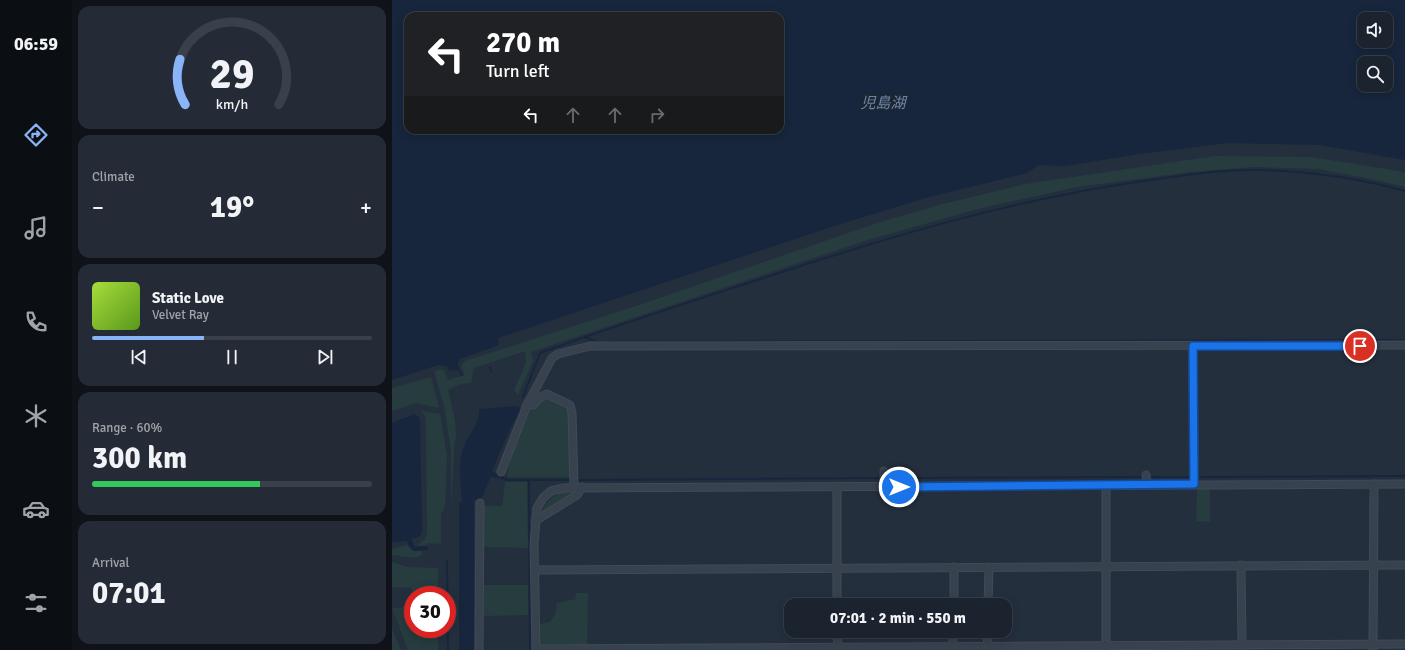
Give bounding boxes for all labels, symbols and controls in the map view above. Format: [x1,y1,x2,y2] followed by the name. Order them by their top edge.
[1357,12,1393,92] map controls
[1357,12,1393,48] button: sound
[486,26,560,60] text: 270 m
[420,28,472,80] icon: left
[14,33,58,55] text: 06:59
[210,49,254,100] text: 29
[1357,56,1393,92] button: search
[486,60,549,82] text: Turn left
[860,94,907,112] water label: 児島湖
[216,96,248,113] text: km/h
[520,104,542,126] icon: left
[562,104,584,126] icon: ahead
[604,104,626,126] icon: ahead
[646,104,668,126] icon: right
[22,121,50,149] icon: directions
[92,169,135,185] text: Climate
[210,189,254,226] text: 19°
[92,194,104,221] text: −
[360,194,372,221] text: +
[22,214,50,242] icon: music
[152,289,224,307] text: Static Love
[152,307,209,323] text: Velvet Ray
[22,308,50,336] icon: phone
[1343,329,1377,363] pin
[1349,335,1371,357] icon: arrive
[128,346,150,368] icon: previous
[221,346,243,368] icon: pause
[314,346,336,368] icon: next
[22,402,50,430] icon: climate
[92,420,162,436] text: Range · 60%
[92,440,187,477] text: 300 km
[878,466,920,508] position arrow
[22,495,50,523] icon: car
[92,555,129,571] text: Arrival
[92,575,166,612] text: 07:01
[404,586,456,638] speed limit sign: 30
[22,589,50,617] icon: filters
[830,609,966,627] text: 07:01 · 2 min · 550 m

